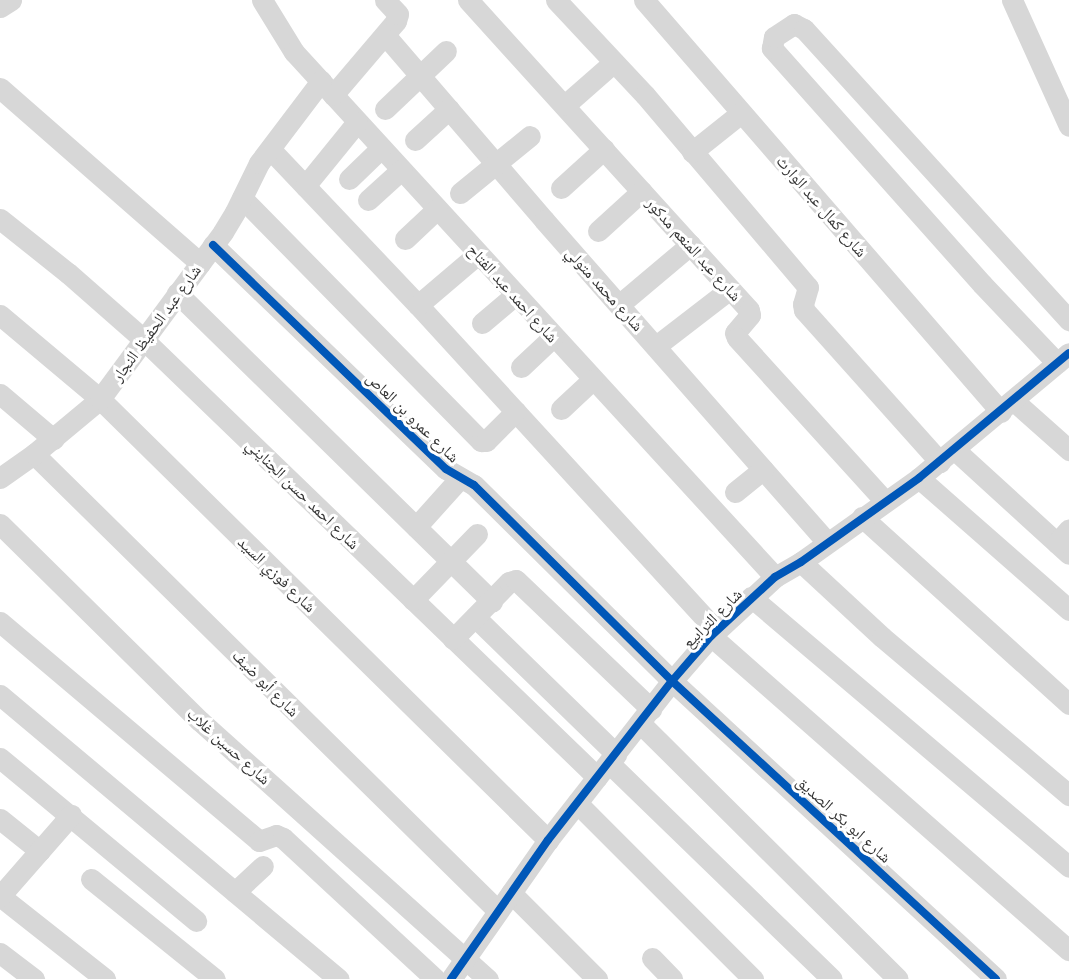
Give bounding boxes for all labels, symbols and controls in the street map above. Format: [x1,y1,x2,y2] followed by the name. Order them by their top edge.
[773,151,871,261] street label: شارع كمال عبد الوارث
[642,193,746,305] street label: شارع عبد المنعم مدكور
[464,240,562,346] street label: شارع احمد عبد الفتاح
[562,243,648,335] street label: شارع محمد متولي
[107,261,205,385] street label: شارع عبد الحفيظ النجار
[363,368,463,466] street label: شارع عمرو بن العاص
[242,435,364,553] street label: شارع احمد حسن الجنايني
[234,532,320,616] street label: شارع فوزي السيد
[678,584,746,652] street label: شارع الترابيع
[229,646,303,720] street label: شارع أبو ضيف
[183,704,275,788] street label: شارع حسين غلاب
[793,771,895,867] street label: شارع ابو بكر الصديق

